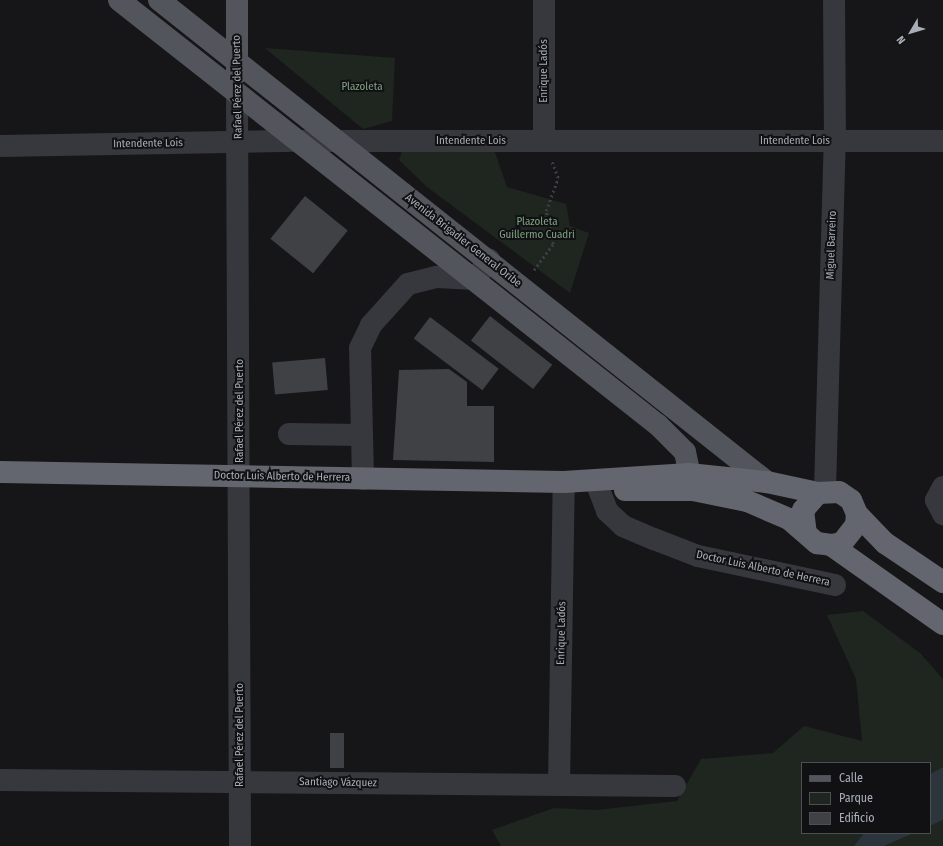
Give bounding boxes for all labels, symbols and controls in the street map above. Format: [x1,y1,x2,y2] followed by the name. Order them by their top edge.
[891,12,931,52] north arrow
[894,33,908,46] text: N
[230,35,246,139] street label: Rafael Pérez del Puerto
[537,39,551,103] street label: Enrique Ladós
[341,80,383,94] park label: Plazoleta
[436,134,506,148] street label: Intendente Lois
[760,134,830,148] street label: Intendente Lois
[113,137,183,151] street label: Intendente Lois
[402,191,524,291] street label: Avenida Brigadier General Oribe
[824,210,840,280] street label: Miguel Barreiro
[499,216,575,242] park label: Plazoleta Guillermo Cuadri
[233,359,247,463] street label: Rafael Pérez del Puerto
[214,469,350,485] street label: Doctor Luis Alberto de Herrera
[695,548,831,590] street label: Doctor Luis Alberto de Herrera
[555,601,569,665] street label: Enrique Ladós
[233,683,247,787] street label: Rafael Pérez del Puerto
[801,762,931,834] legend
[839,771,863,785] text: Calle
[299,776,377,790] street label: Santiago Vázquez
[839,791,873,805] text: Parque
[839,811,875,825] text: Edificio

